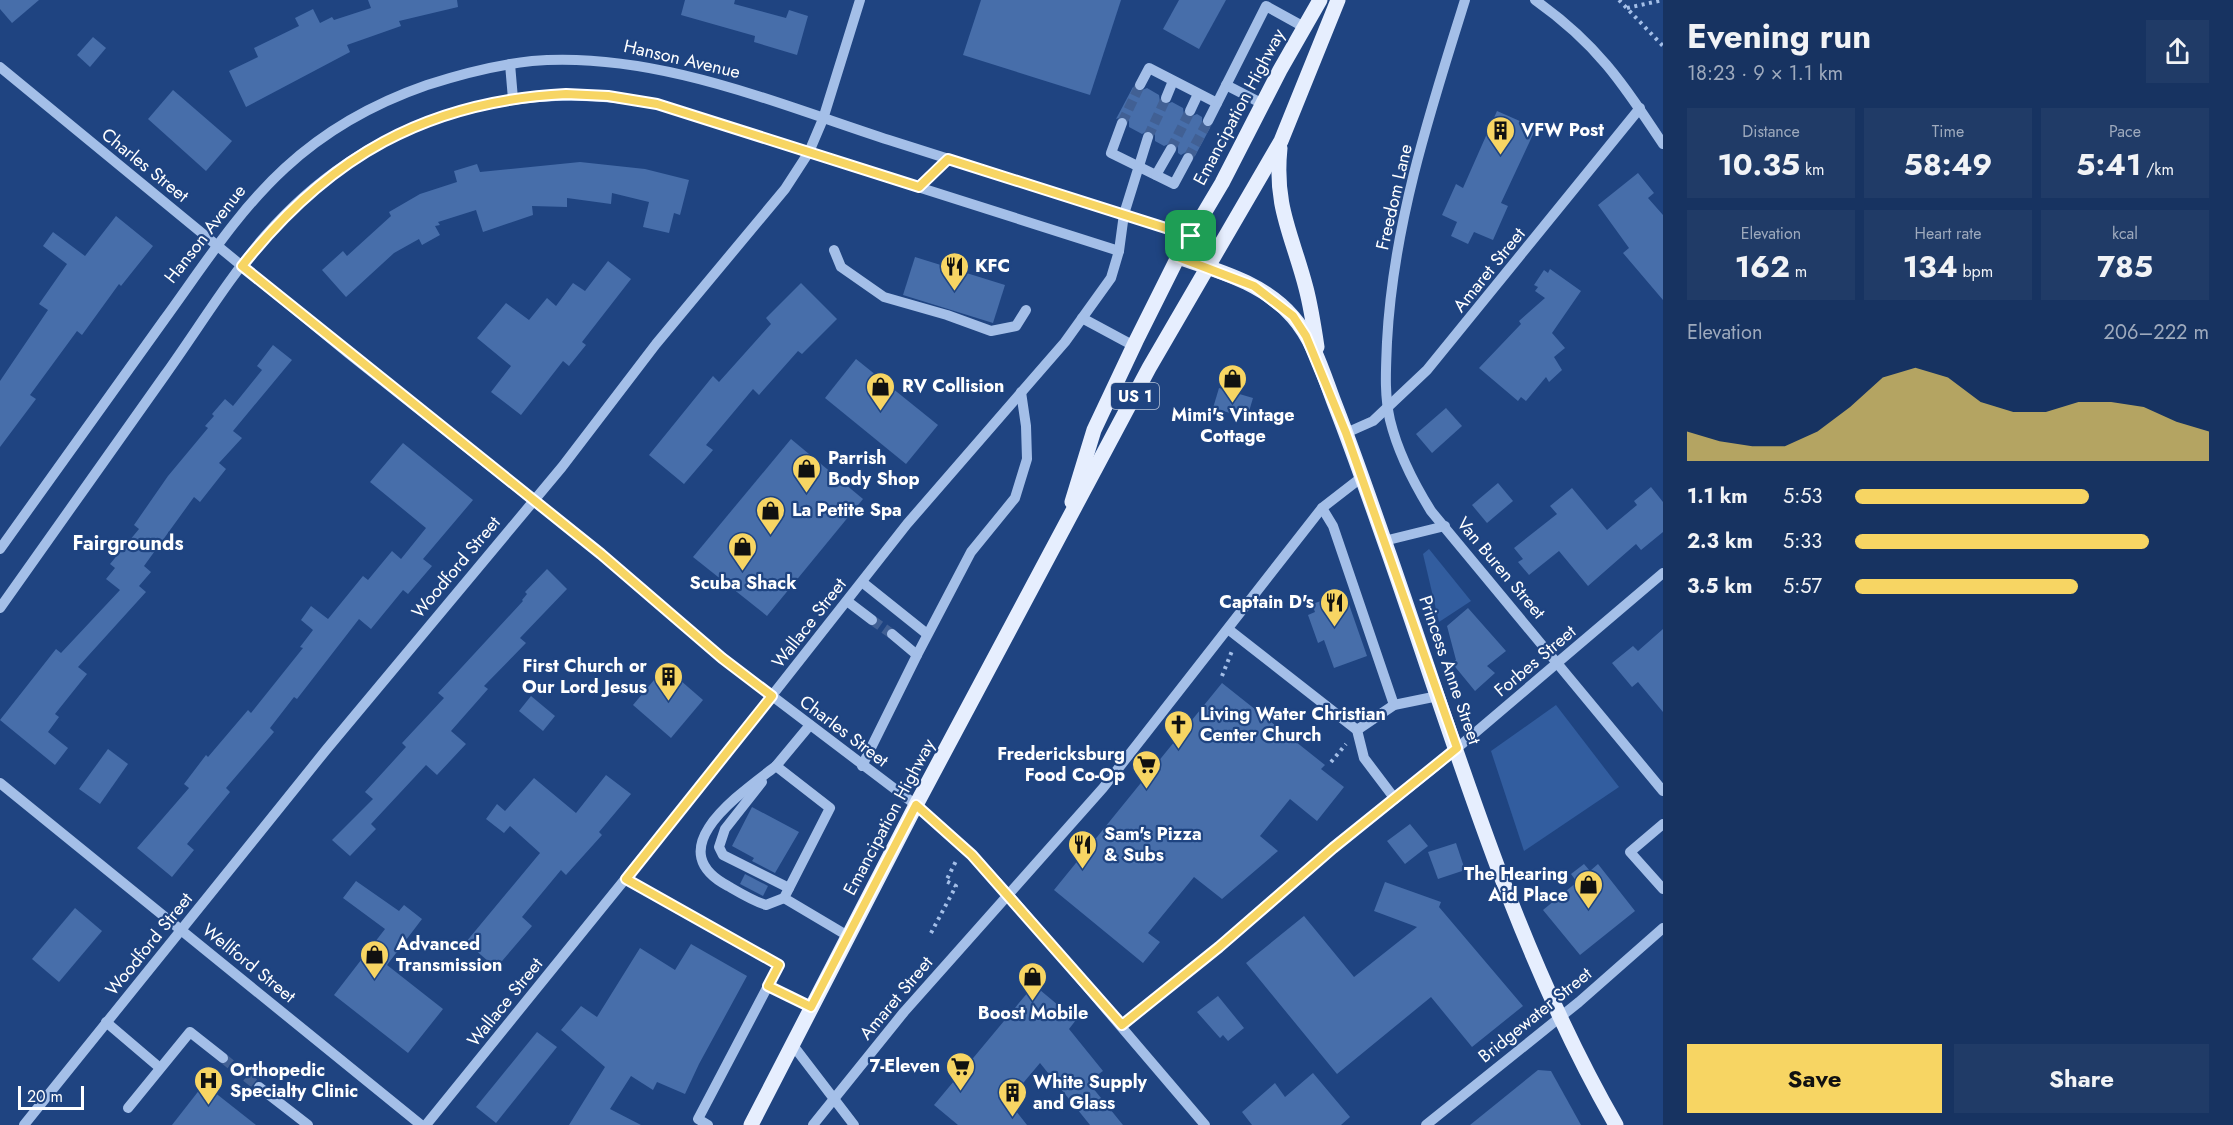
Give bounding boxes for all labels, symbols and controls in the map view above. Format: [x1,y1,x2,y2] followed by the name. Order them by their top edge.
[1687,13,1871,60] text: Evening run
[2146,20,2209,83] button: share
[1187,24,1291,190] street label: Emancipation Highway
[621,33,743,85] street label: Hanson Avenue
[1687,59,1843,88] text: 18:23 · 9 × 1.1 km
[1484,114,1516,156] building icon: VFW Post
[1520,117,1604,143] place label: VFW Post
[1742,120,1800,143] text: Distance
[1932,120,1964,143] text: Time
[2109,120,2141,143] text: Pace
[96,122,195,209] street label: Charles Street
[1369,141,1419,253] street label: Freedom Lane
[1717,143,1800,186] text: 10.35
[1904,143,1992,186] text: 58:49
[2076,143,2141,186] text: 5:41
[1800,158,1825,181] text: km
[2141,158,2174,181] text: /km
[158,179,252,289] street label: Hanson Avenue
[1165,210,1216,261] pin
[1174,219,1207,252] icon: arrive
[1447,221,1532,318] street label: Amaret Street
[1741,222,1801,245] text: Elevation
[1915,222,1981,245] text: Heart rate
[2112,222,2138,245] text: kcal
[1735,245,1790,288] text: 162
[1903,245,1958,288] text: 134
[2097,245,2153,288] text: 785
[938,250,970,292] restaurant icon: KFC
[975,253,1010,279] place label: KFC
[1790,260,1807,283] text: m
[1958,260,1993,283] text: bpm
[1687,318,1762,347] text: Elevation
[2104,318,2209,347] text: 206–222 m
[1217,362,1249,404] shop icon: Mimi's Vintage Cottage
[865,370,897,412] shop icon: RV Collision
[902,373,1004,399] place label: RV Collision
[1111,383,1159,409] road number: US 1
[1171,402,1295,449] place label: Mimi's Vintage Cottage
[828,445,920,492] place label: Parrish Body Shop
[791,452,823,494] shop icon: Parrish Body Shop
[1687,482,1748,511] text: 1.1 km
[1783,482,1822,511] text: 5:53
[755,494,787,536] shop icon: La Petite Spa
[792,497,902,523] place label: La Petite Spa
[406,510,507,624] street label: Woodford Street
[1451,511,1552,625] street label: Van Buren Street
[1687,527,1753,556] text: 2.3 km
[1783,527,1822,556] text: 5:33
[72,529,184,558] district label: Fairgrounds
[727,530,759,572] shop icon: Scuba Shack
[689,570,797,596] place label: Scuba Shack
[766,572,853,673] street label: Wallace Street
[1687,572,1752,601] text: 3.5 km
[1783,572,1822,601] text: 5:57
[1319,586,1351,628] restaurant icon: Captain D's
[1219,589,1314,615] place label: Captain D's
[1412,592,1488,749] street label: Princess Anne Street
[1488,619,1582,703] street label: Forbes Street
[522,653,648,700] place label: First Church or Our Lord Jesus
[652,660,684,702] building icon: First Church or Our Lord Jesus
[794,689,895,774] street label: Charles Street
[1200,701,1386,748] place label: Living Water Christian Center Church
[1163,708,1195,750] church icon: Living Water Christian Center Church
[837,734,941,900] street label: Emancipation Highway
[997,741,1125,788] place label: Fredericksburg Food Co-Op
[1130,748,1162,790] supermarket icon: Fredericksburg Food Co-Op
[1104,821,1202,868] place label: Sam's Pizza & Subs
[1067,828,1099,870] restaurant icon: Sam's Pizza & Subs
[1464,861,1568,908] place label: The Hearing Aid Place
[1573,868,1605,910] shop icon: The Hearing Aid Place
[99,886,199,1001] street label: Woodford Street
[197,917,302,1009] street label: Wellford Street
[395,931,502,978] place label: Advanced Transmission
[359,938,391,980] shop icon: Advanced Transmission
[853,950,939,1046] street label: Amaret Street
[461,951,549,1052] street label: Wallace Street
[1017,960,1049,1002] shop icon: Boost Mobile
[1473,961,1598,1069] street label: Bridgewater Street
[978,1000,1088,1026] place label: Boost Mobile
[1687,1044,1942,1113] button: Save
[1954,1044,2209,1113] button: Share
[945,1050,977,1092] supermarket icon: 7-Eleven
[870,1053,940,1079] place label: 7-Eleven
[230,1057,358,1104] place label: Orthopedic Specialty Clinic
[193,1064,225,1106] hospital icon: Orthopedic Specialty Clinic
[1033,1069,1147,1116] place label: White Supply and Glass
[996,1076,1028,1118] building icon: White Supply and Glass
[18,1083,84,1110] scale bar
[27,1085,63,1108] text: 20 m

